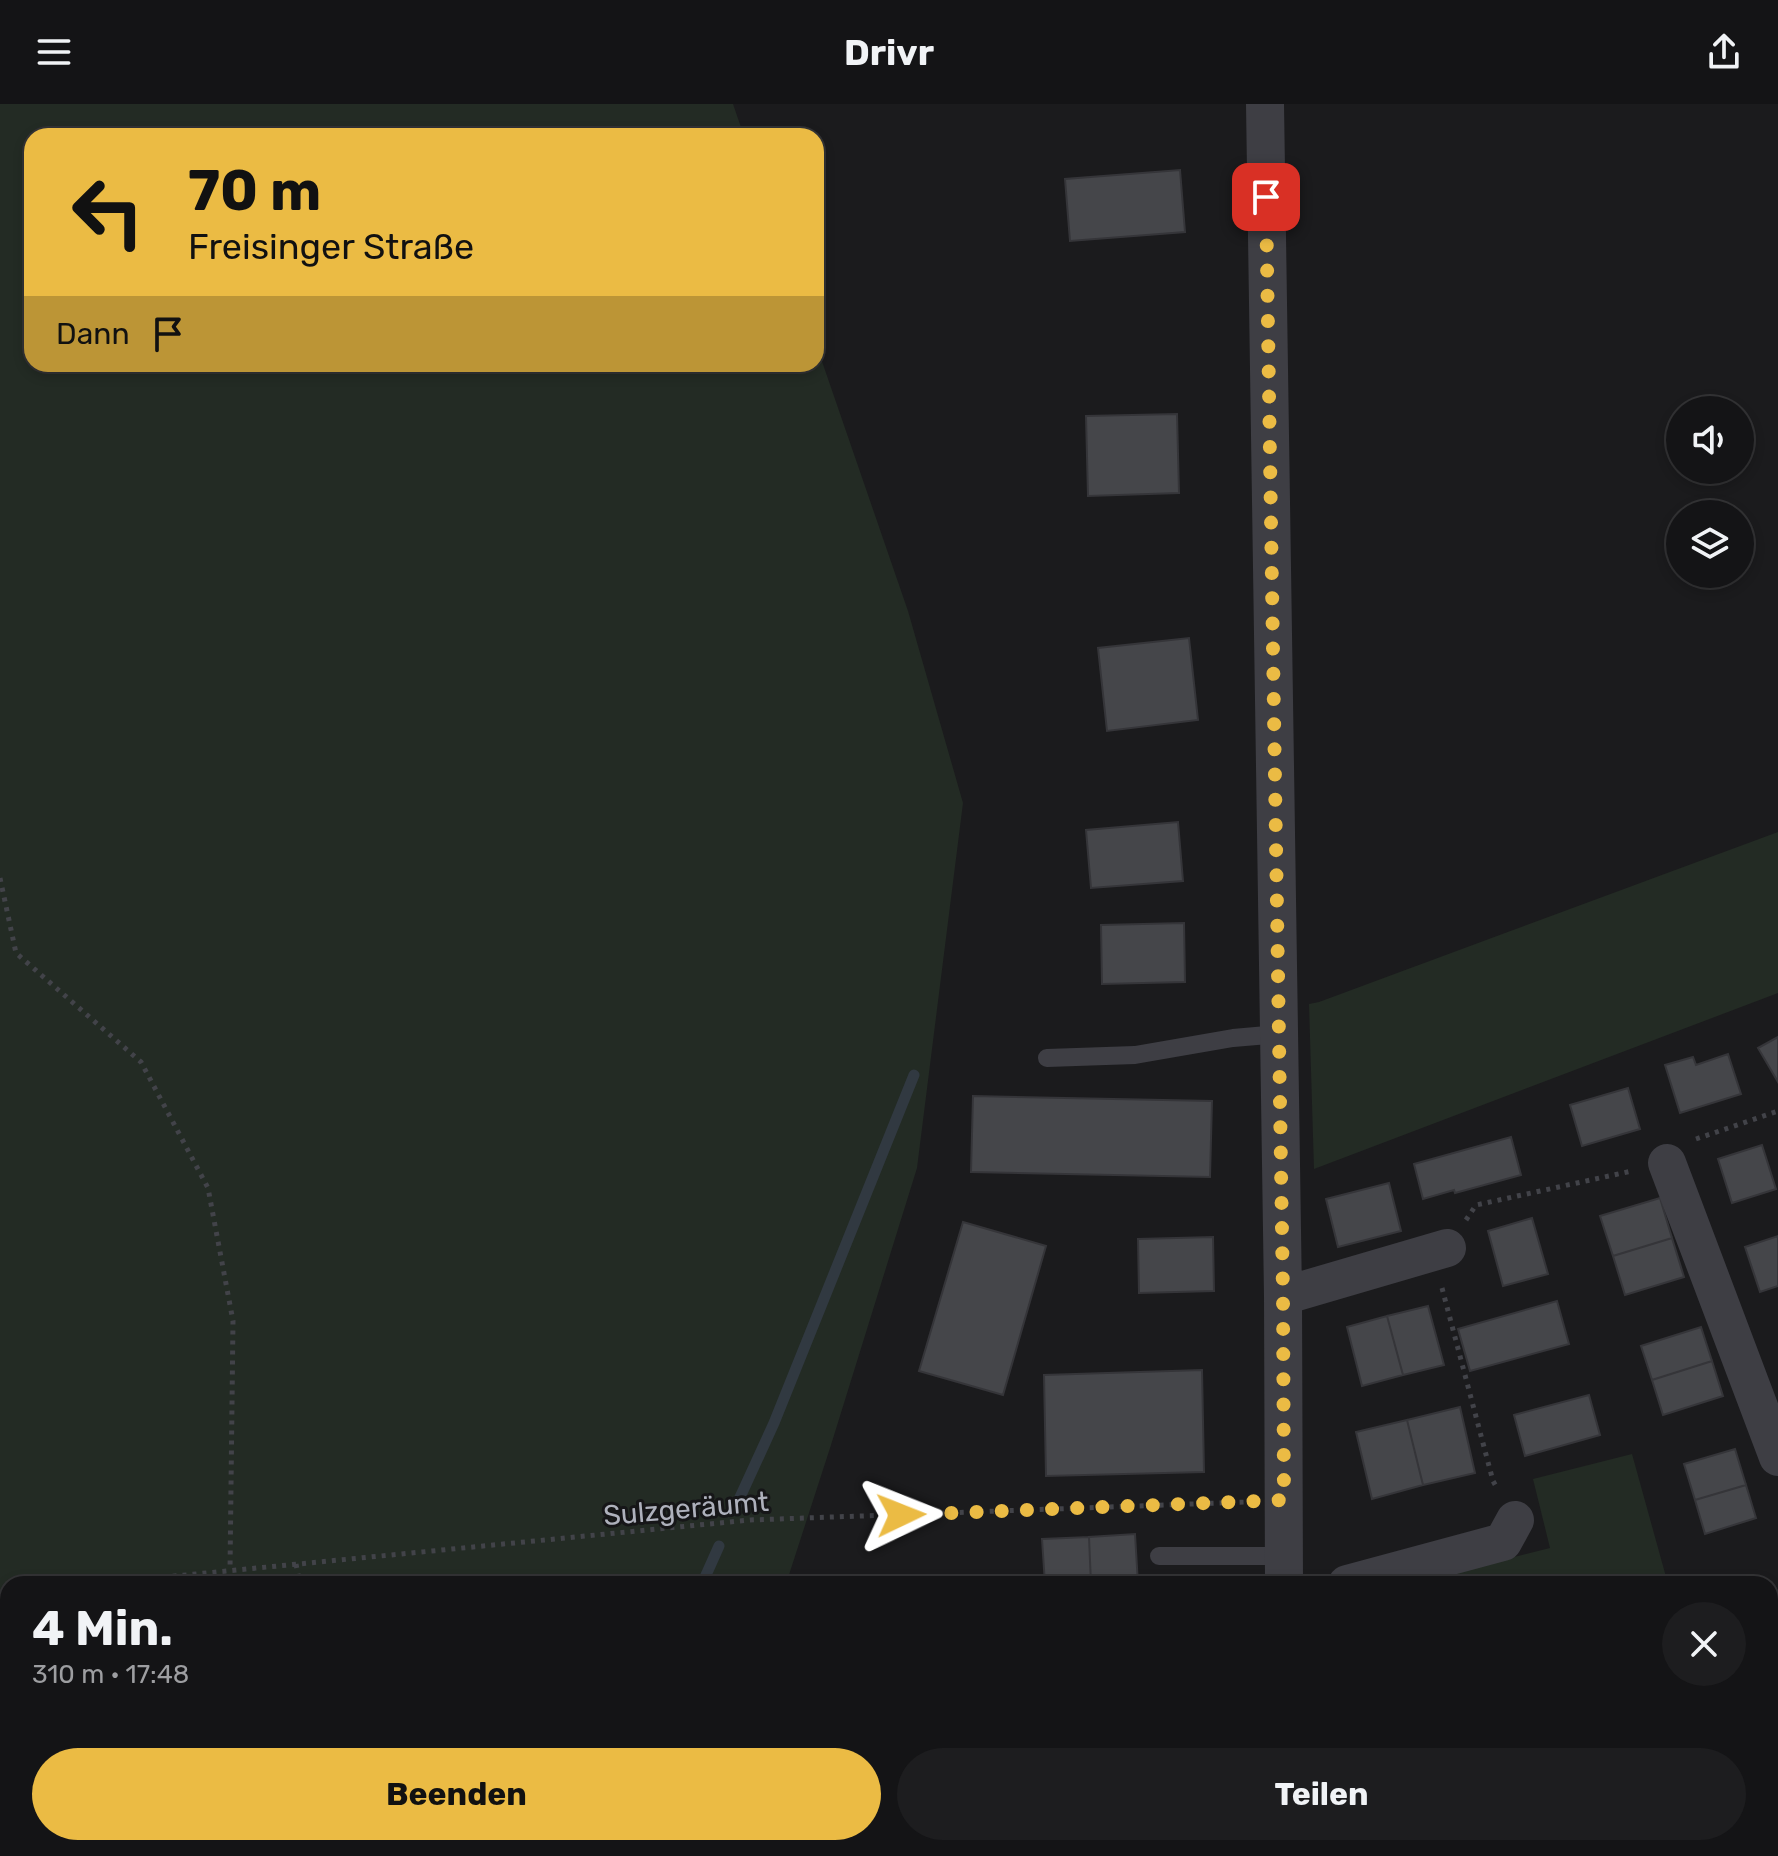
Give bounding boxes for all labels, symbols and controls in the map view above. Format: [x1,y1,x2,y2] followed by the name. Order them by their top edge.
[32,30,76,74] icon: menu
[1702,30,1746,74] icon: share
[844,31,934,74] text: Drivr
[188,158,321,224] text: 70 m
[56,160,160,264] icon: left
[1232,163,1300,231] pin
[1244,175,1288,219] icon: arrive
[188,225,474,268] text: Freisinger Straße
[146,312,190,356] icon: arrive
[56,316,130,352] text: Dann
[1666,396,1754,588] map controls
[1666,396,1754,484] button: sound
[1666,500,1754,588] button: layers
[859,1473,943,1557] position arrow
[602,1485,770,1532] street label: Sulzgeräumt
[32,1600,173,1657] text: 4 Min.
[1662,1602,1746,1686] button: close
[32,1659,189,1690] text: 310 m · 17:48
[32,1748,881,1840] button: Beenden
[897,1748,1746,1840] button: Teilen

